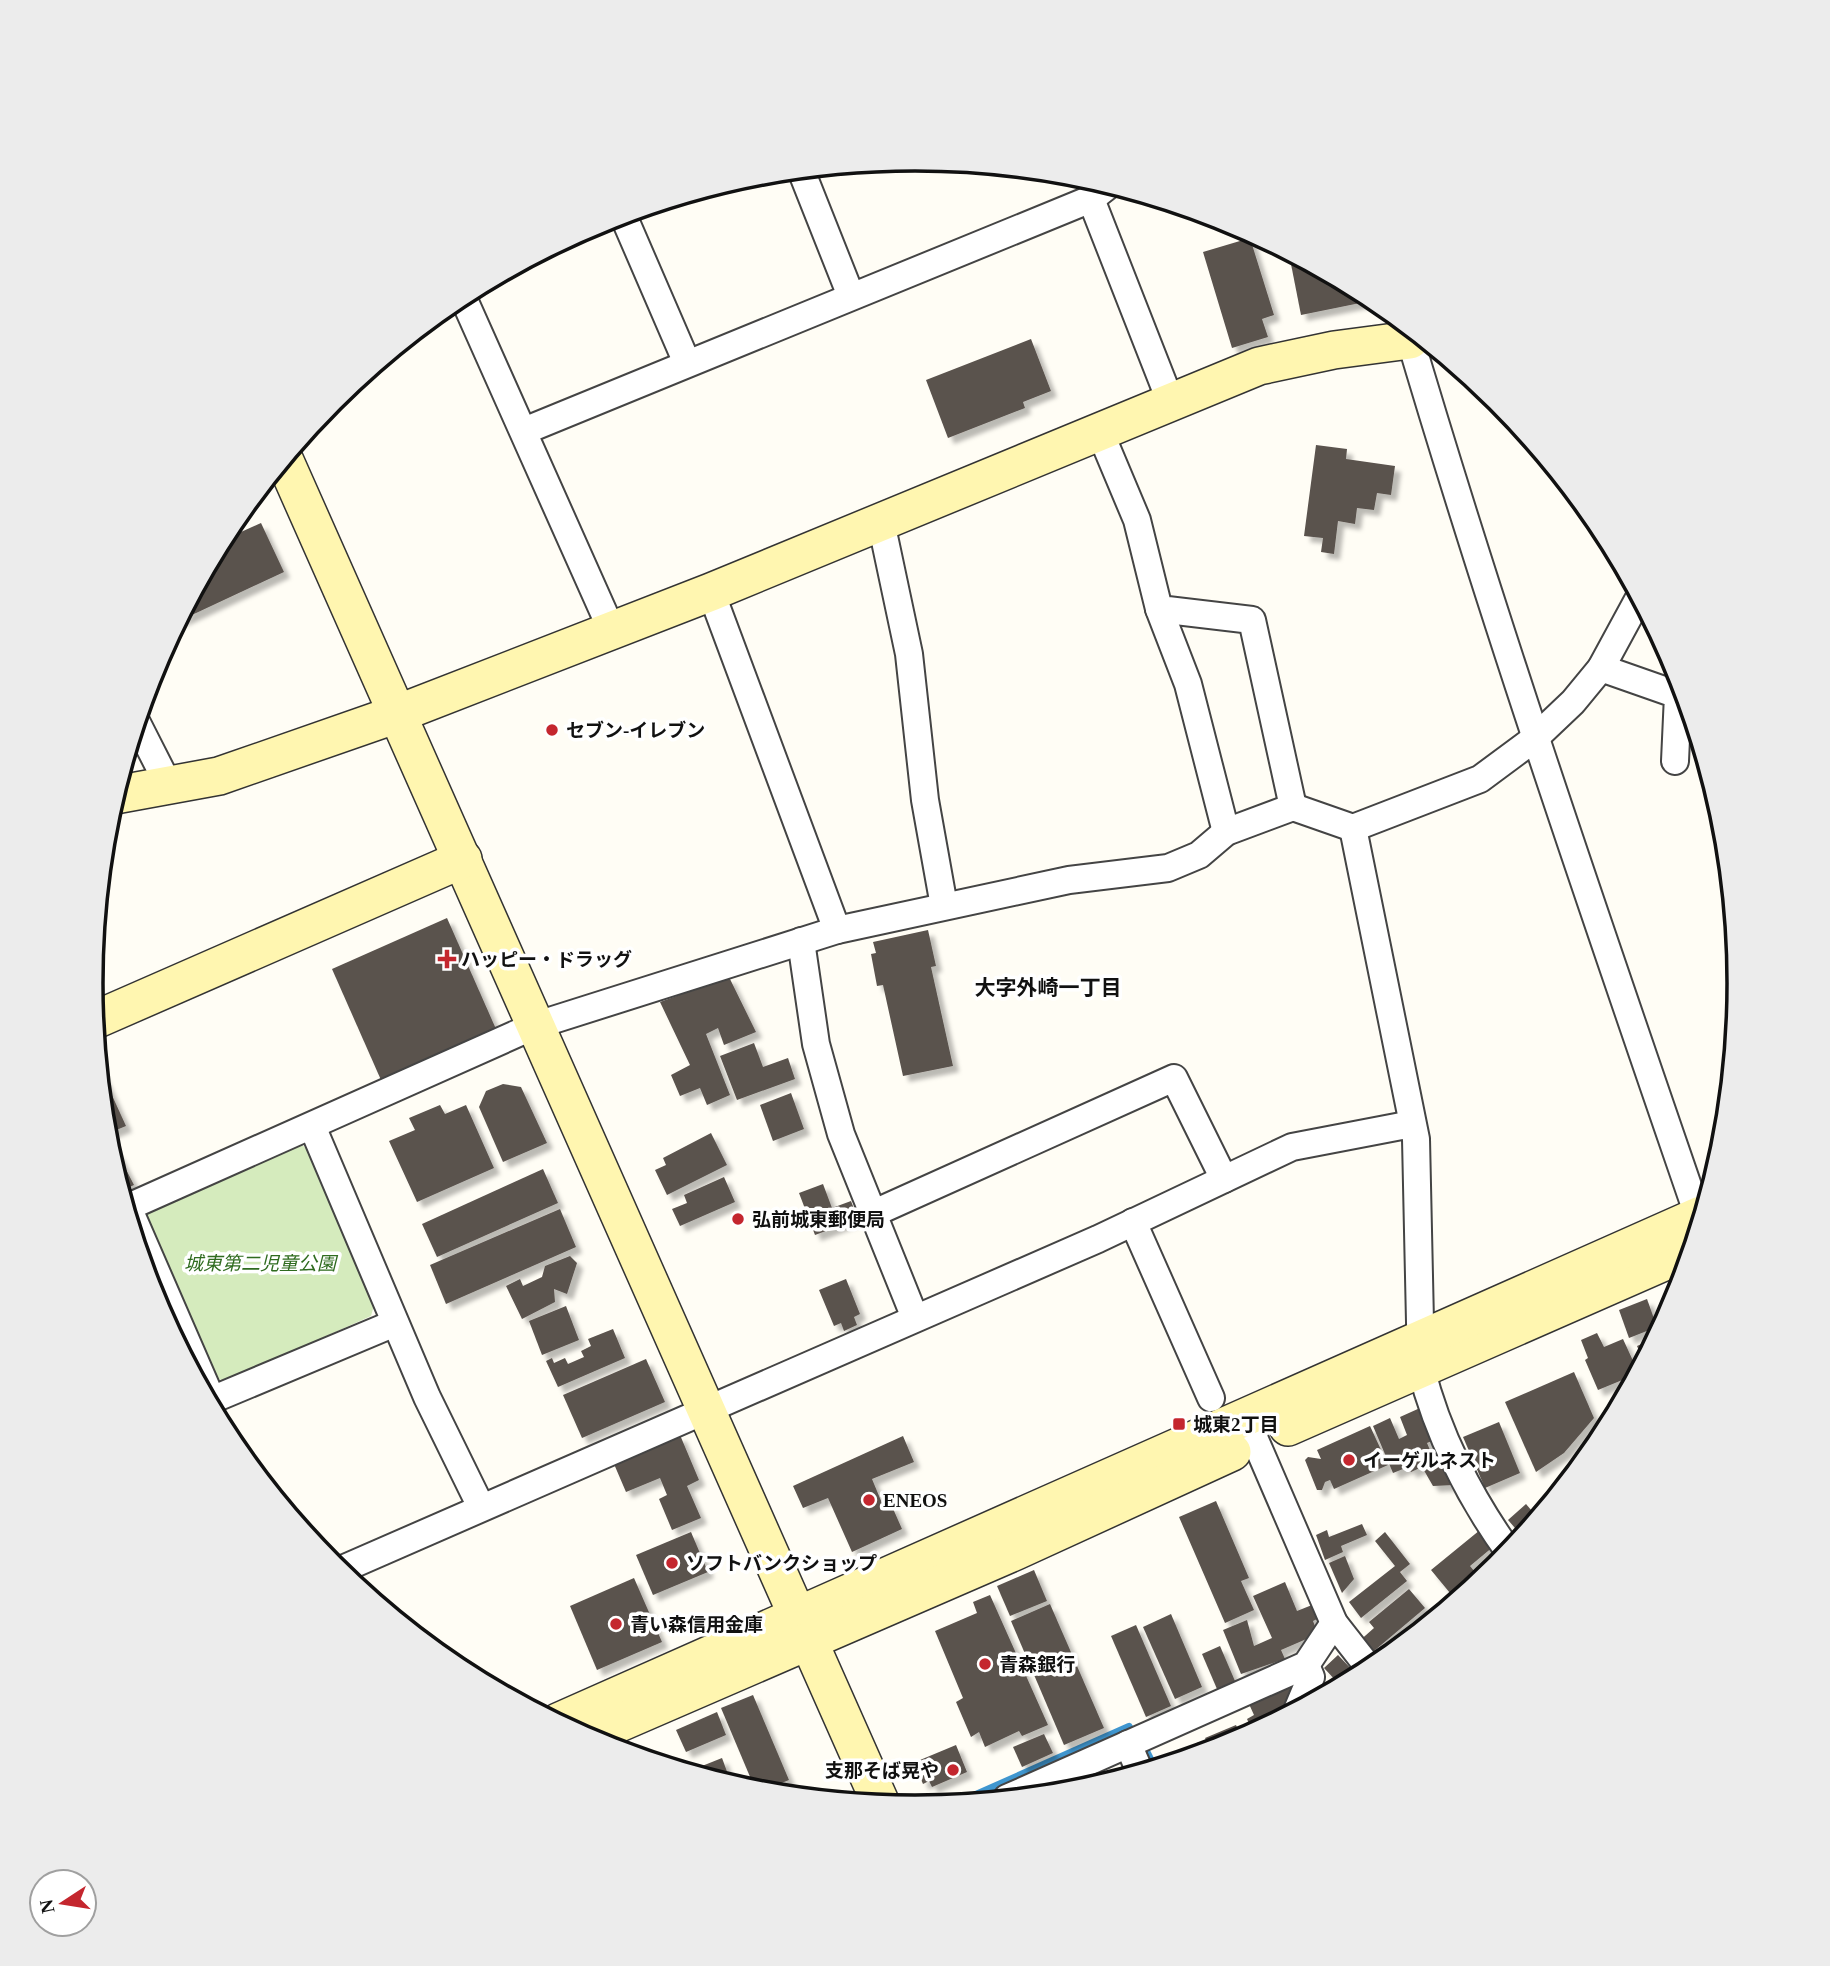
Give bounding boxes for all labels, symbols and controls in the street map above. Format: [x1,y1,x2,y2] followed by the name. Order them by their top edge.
[566,720,705,741] place label: セブン-イレブン
[544,722,560,738] marker: セブン-イレブン
[461,949,632,970] place label: ハッピー・ドラッグ
[439,951,455,967] marker: ハッピー・ドラッグ
[975,976,1122,1000] district label: 大字外崎一丁目
[752,1209,885,1230] place label: 弘前城東郵便局
[730,1211,746,1227] marker: 弘前城東郵便局
[184,1253,339,1274] park label: 城東第二児童公園
[1193,1414,1279,1435] place label: 城東2丁目
[1171,1416,1187,1432] marker: 城東2丁目
[1363,1450,1496,1471] place label: イーゲルネスト
[1341,1452,1357,1468] marker: イーゲルネスト
[883,1490,947,1511] place label: ENEOS
[861,1492,877,1508] marker: ENEOS
[686,1553,877,1574] place label: ソフトバンクショップ
[664,1555,680,1571] marker: ソフトバンクショップ
[630,1614,763,1635] place label: 青い森信用金庫
[608,1616,624,1632] marker: 青い森信用金庫
[999,1654,1075,1675] place label: 青森銀行
[977,1656,993,1672] marker: 青森銀行
[825,1760,939,1781] place label: 支那そば晃や
[945,1762,961,1778] marker: 支那そば晃や
[28,1868,98,1938] north arrow
[35,1897,59,1915] text: N

